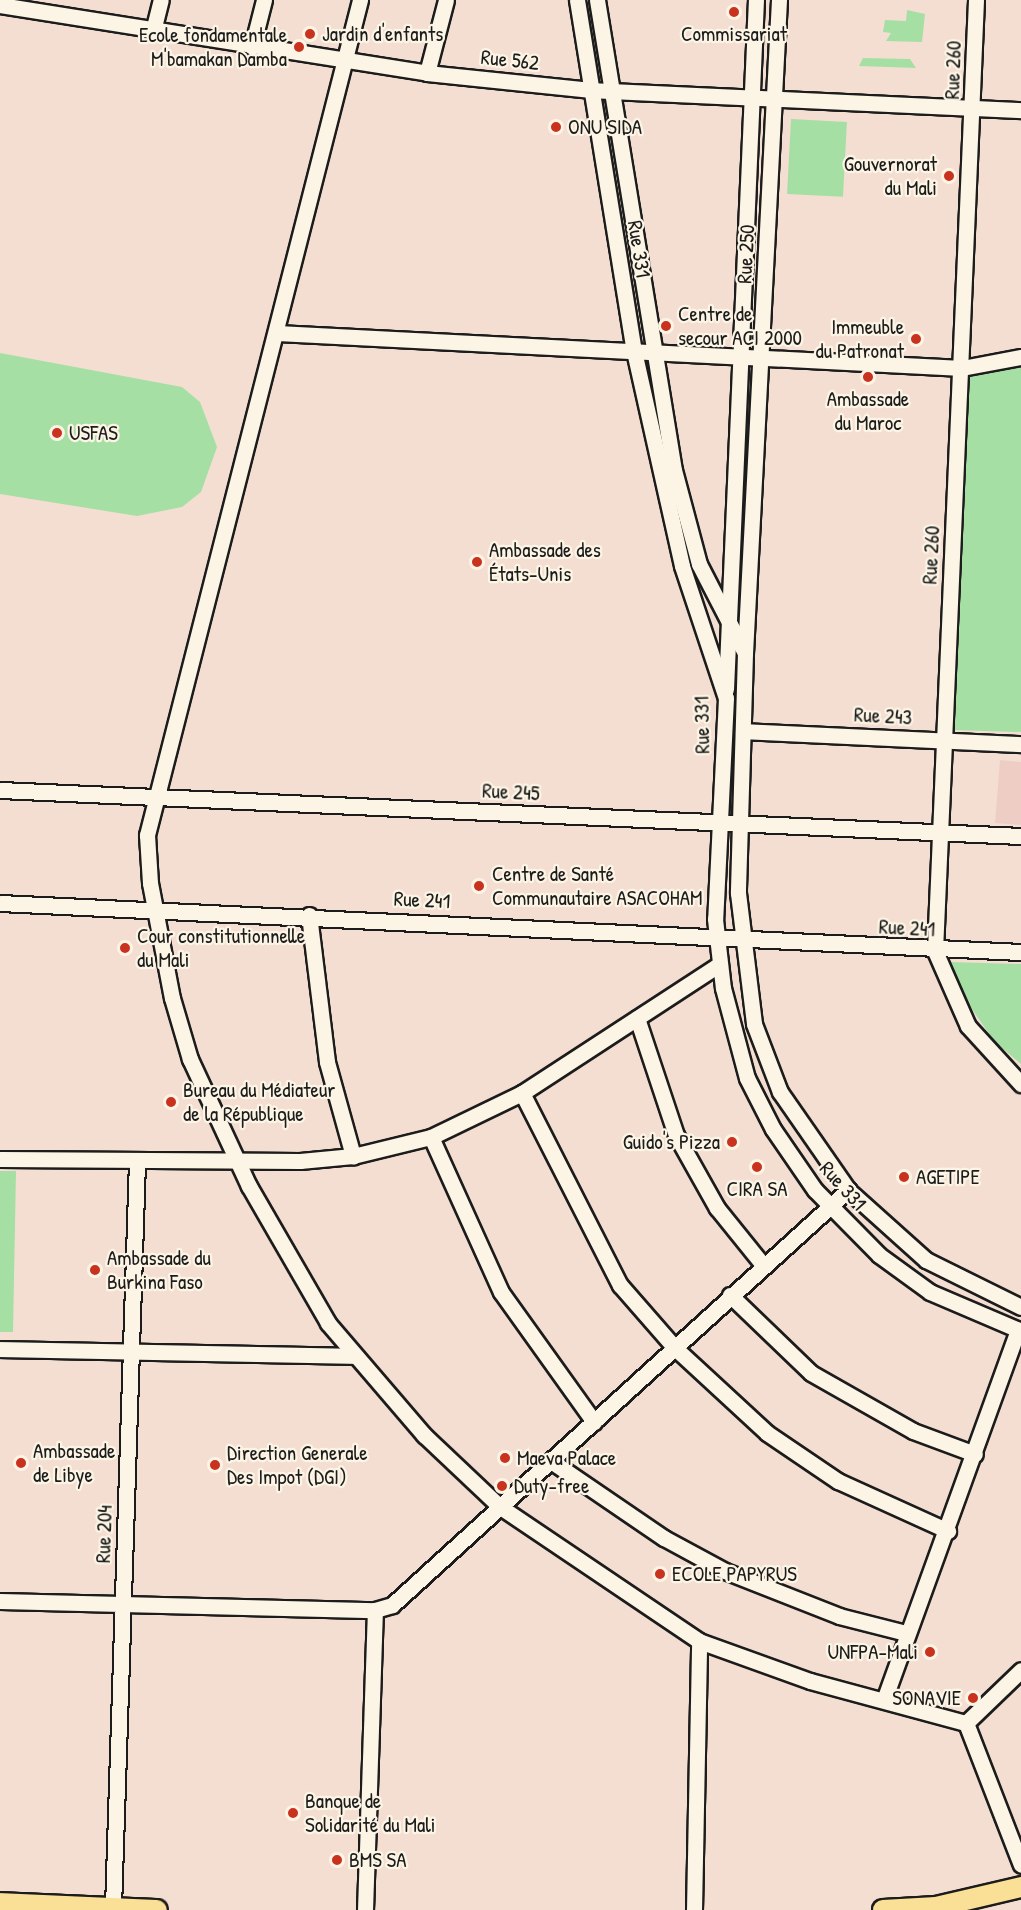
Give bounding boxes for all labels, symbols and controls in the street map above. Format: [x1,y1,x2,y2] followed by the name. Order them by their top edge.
[727,5,741,19] marker: Commissariat
[322,21,443,47] place label: Jardin d'enfants
[681,21,787,47] place label: Commissariat
[139,22,287,72] place label: Ecole fondamentale M'bamakan Damba
[303,27,317,41] marker: Jardin d'enfants
[292,40,306,54] marker: Ecole fondamentale M'bamakan Damba
[939,40,967,100] street label: Rue 260
[480,44,540,76] street label: Rue 562
[568,114,642,140] place label: ONU SIDA
[549,120,563,134] marker: ONU SIDA
[844,151,937,201] place label: Gouvernorat du Mali
[942,169,956,183] marker: Gouvernorat du Mali
[622,219,656,279] street label: Rue 331
[732,224,760,284] street label: Rue 250
[678,301,802,351] place label: Centre de secour ACI 2000
[816,314,904,364] place label: Immeuble du Patronat
[659,319,673,333] marker: Centre de secour ACI 2000
[909,332,923,346] marker: Immeuble du Patronat
[861,370,875,384] marker: Ambassade du Maroc
[827,386,909,436] place label: Ambassade du Maroc
[69,420,118,446] place label: USFAS
[50,426,64,440] marker: USFAS
[917,525,945,585] street label: Rue 260
[489,537,601,587] place label: Ambassade des États-Unis
[470,555,484,569] marker: Ambassade des États-Unis
[689,696,715,754] street label: Rue 331
[853,702,913,730] street label: Rue 243
[482,778,540,806] street label: Rue 245
[492,861,702,911] place label: Centre de Santé Communautaire ASACOHAM
[470,877,488,895] marker: Centre de Santé Communautaire ASACOHAM
[393,886,451,914] street label: Rue 241
[878,914,936,942] street label: Rue 241
[137,923,305,973] place label: Cour constitutionnelle du Mali
[118,941,132,955] marker: Cour constitutionnelle du Mali
[183,1077,335,1127] place label: Bureau du Médiateur de la République
[164,1095,178,1109] marker: Bureau du Médiateur de la République
[623,1129,720,1155] place label: Guido's Pizza
[725,1135,739,1149] marker: Guido's Pizza
[814,1156,872,1216] street label: Rue 331
[750,1160,764,1174] marker: CIRA SA
[916,1164,980,1190] place label: AGETIPE
[897,1170,911,1184] marker: AGETIPE
[727,1176,787,1202] place label: CIRA SA
[107,1245,211,1295] place label: Ambassade du Burkina Faso
[88,1263,102,1277] marker: Ambassade du Burkina Faso
[33,1438,115,1488] place label: Ambassade de Libye
[227,1440,368,1490] place label: Direction Generale Des Impot (DGI)
[517,1445,616,1471] place label: Maeva Palace
[498,1451,512,1465] marker: Maeva Palace
[14,1456,28,1470] marker: Ambassade de Libye
[208,1458,222,1472] marker: Direction Generale Des Impot (DGI)
[514,1473,589,1499] place label: Duty-free
[495,1479,509,1493] marker: Duty-free
[90,1504,118,1564] street label: Rue 204
[672,1561,797,1587] place label: ECOLE PAPYRUS
[653,1567,667,1581] marker: ECOLE PAPYRUS
[828,1639,918,1665] place label: UNFPA-Mali
[923,1645,937,1659] marker: UNFPA-Mali
[892,1685,961,1711] place label: SONAVIE
[966,1691,980,1705] marker: SONAVIE
[305,1788,435,1838] place label: Banque de Solidarité du Mali
[286,1806,300,1820] marker: Banque de Solidarité du Mali
[349,1847,406,1873] place label: BMS SA
[330,1853,344,1867] marker: BMS SA

